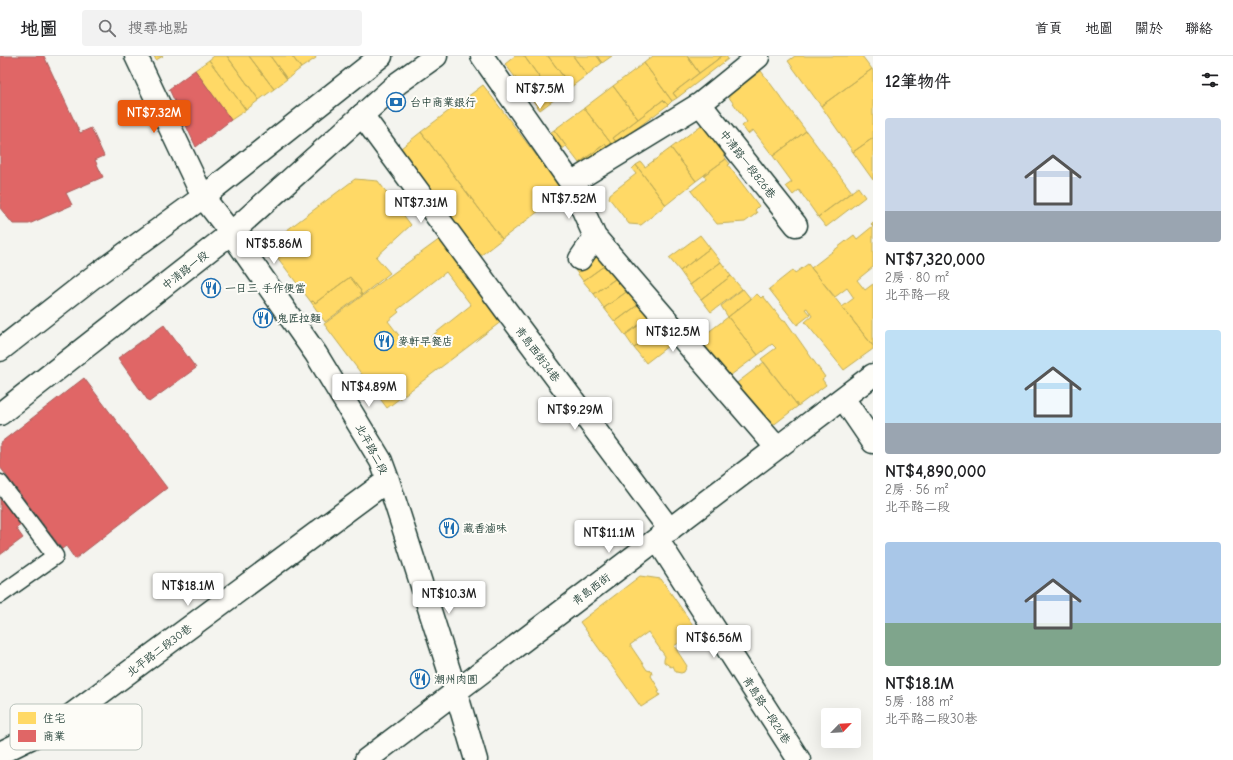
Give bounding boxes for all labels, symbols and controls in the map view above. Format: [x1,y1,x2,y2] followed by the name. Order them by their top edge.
[82,10,362,46] search box
[96,17,118,39] icon: search
[20,18,58,40] text: 地圖
[128,19,188,37] text: 搜尋地點
[1035,20,1063,37] text: 首頁
[1085,20,1113,37] text: 地圖
[1135,20,1163,37] text: 關於
[1185,20,1213,37] text: 聯絡
[1199,69,1221,91] icon: filters
[885,72,951,91] text: 12筆物件
[503,76,577,110] pin: NT$7.5M
[516,81,564,96] text: NT$7.5M
[385,91,407,113] bank icon: 台中商業銀行
[410,96,476,109] place label: 台中商業銀行
[113,100,195,134] pin: NT$7.32M
[127,105,181,120] text: NT$7.32M
[717,127,778,201] street label: 中清路一段826巷
[1017,144,1089,216] icon: home
[528,186,610,220] pin: NT$7.52M
[380,190,462,224] pin: NT$7.31M
[541,191,597,206] text: NT$7.52M
[394,195,448,210] text: NT$7.31M
[233,231,315,265] pin: NT$5.86M
[246,236,302,251] text: NT$5.86M
[160,248,211,292] street label: 中清路一段
[885,250,985,269] text: NT$7,320,000
[885,270,949,285] text: 2房 · 80 m²
[200,277,222,299] restaurant icon: 一日三 手作便當
[225,282,306,295] place label: 一日三 手作便當
[885,287,950,302] text: 北平路一段
[252,307,274,329] restaurant icon: 鬼匠拉麵
[277,312,321,325] place label: 鬼匠拉麵
[632,319,714,353] pin: NT$12.5M
[513,324,563,385] street label: 青島西街34巷
[646,324,700,339] text: NT$12.5M
[373,330,395,352] restaurant icon: 麥軒早餐店
[398,335,453,348] place label: 麥軒早餐店
[1017,356,1089,428] icon: home
[328,374,410,408] pin: NT$4.89M
[341,379,397,394] text: NT$4.89M
[534,397,616,431] pin: NT$9.29M
[547,402,603,417] text: NT$9.29M
[353,422,390,477] street label: 北平路二段
[885,462,986,481] text: NT$4,890,000
[885,482,948,497] text: 2房 · 56 m²
[885,499,950,514] text: 北平路二段
[438,517,460,539] restaurant icon: 藏香滷味
[568,520,650,554] pin: NT$11.1M
[463,522,507,535] place label: 藏香滷味
[583,525,635,540] text: NT$11.1M
[1017,568,1089,640] icon: home
[570,570,614,608] street label: 青島西街
[147,573,229,607] pin: NT$18.1M
[162,578,214,593] text: NT$18.1M
[408,581,490,615] pin: NT$10.3M
[422,586,476,601] text: NT$10.3M
[124,622,194,679] street label: 北平路二段30巷
[673,625,755,659] pin: NT$6.56M
[686,630,742,645] text: NT$6.56M
[409,668,431,690] restaurant icon: 潮州肉圓
[434,673,478,686] place label: 潮州肉圓
[740,674,793,746] street label: 青島路一段26巷
[885,674,954,693] text: NT$18.1M
[885,694,953,709] text: 5房 · 188 m²
[10,704,142,750] legend
[821,708,861,748] north arrow
[821,708,861,748] map controls
[885,711,978,726] text: 北平路二段30巷
[43,712,65,725] text: 住宅
[43,730,65,743] text: 商業

